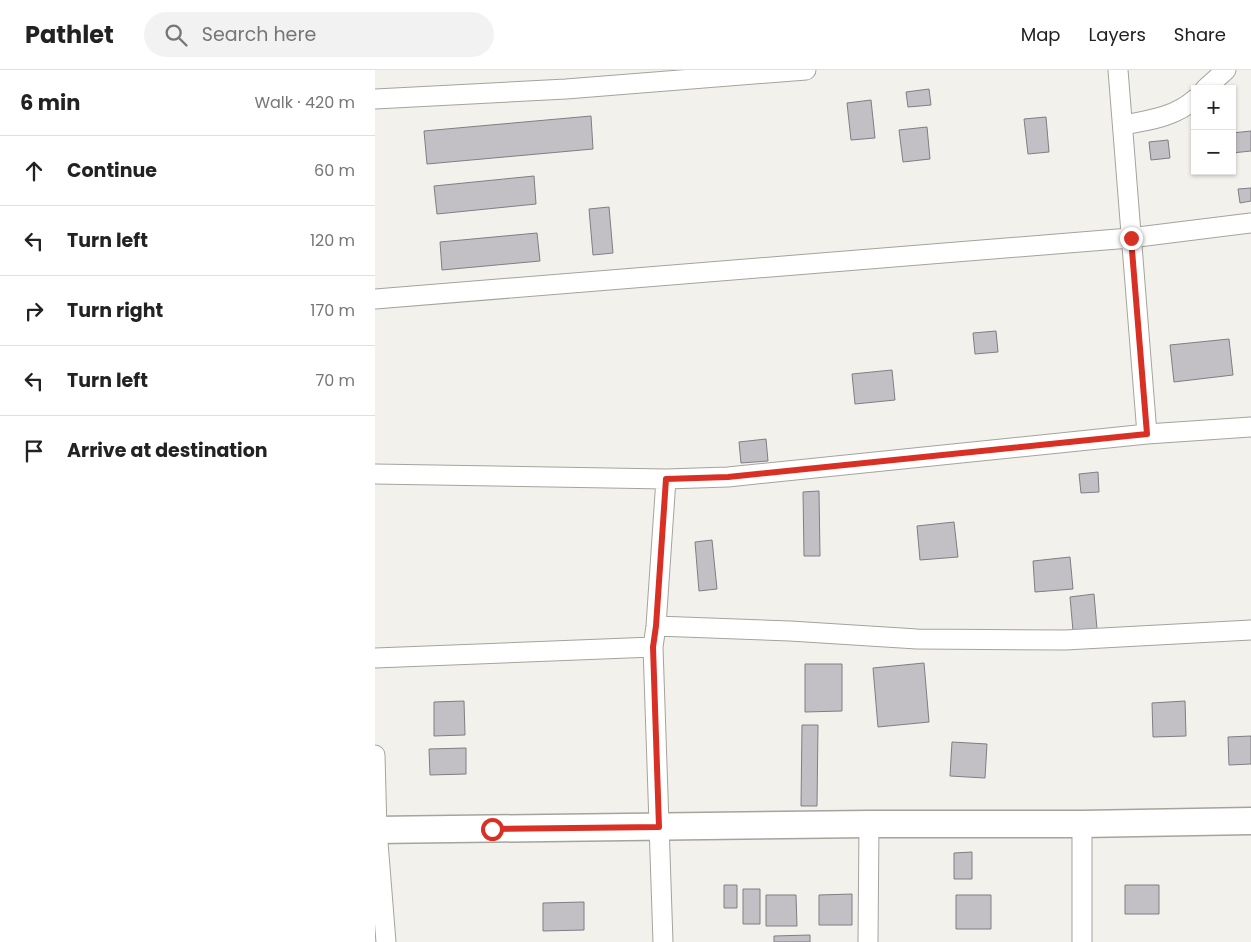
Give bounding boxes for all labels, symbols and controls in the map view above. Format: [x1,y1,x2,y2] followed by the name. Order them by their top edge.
[144,12,494,57] search box
[25,18,114,51] text: Pathlet
[162,21,190,49] icon: search
[202,21,316,48] text: Search here
[1021,22,1061,47] text: Map
[1089,22,1146,47] text: Layers
[1174,22,1226,47] text: Share
[1191,85,1236,175] map controls
[1191,85,1236,130] button: +
[20,88,80,117] text: 6 min
[254,91,355,114] text: Walk · 420 m
[1191,130,1236,175] button: −
[20,157,48,185] icon: ahead
[67,157,157,184] text: Continue
[314,159,355,182] text: 60 m
[20,227,48,255] icon: left
[67,227,148,254] text: Turn left
[1120,227,1143,250] route end
[310,229,355,252] text: 120 m
[20,297,48,325] icon: right
[67,297,163,324] text: Turn right
[310,299,355,322] text: 170 m
[20,367,48,395] icon: left
[67,367,148,394] text: Turn left
[315,369,355,392] text: 70 m
[20,437,48,465] icon: arrive
[67,437,268,464] text: Arrive at destination
[481,818,504,841] route start

